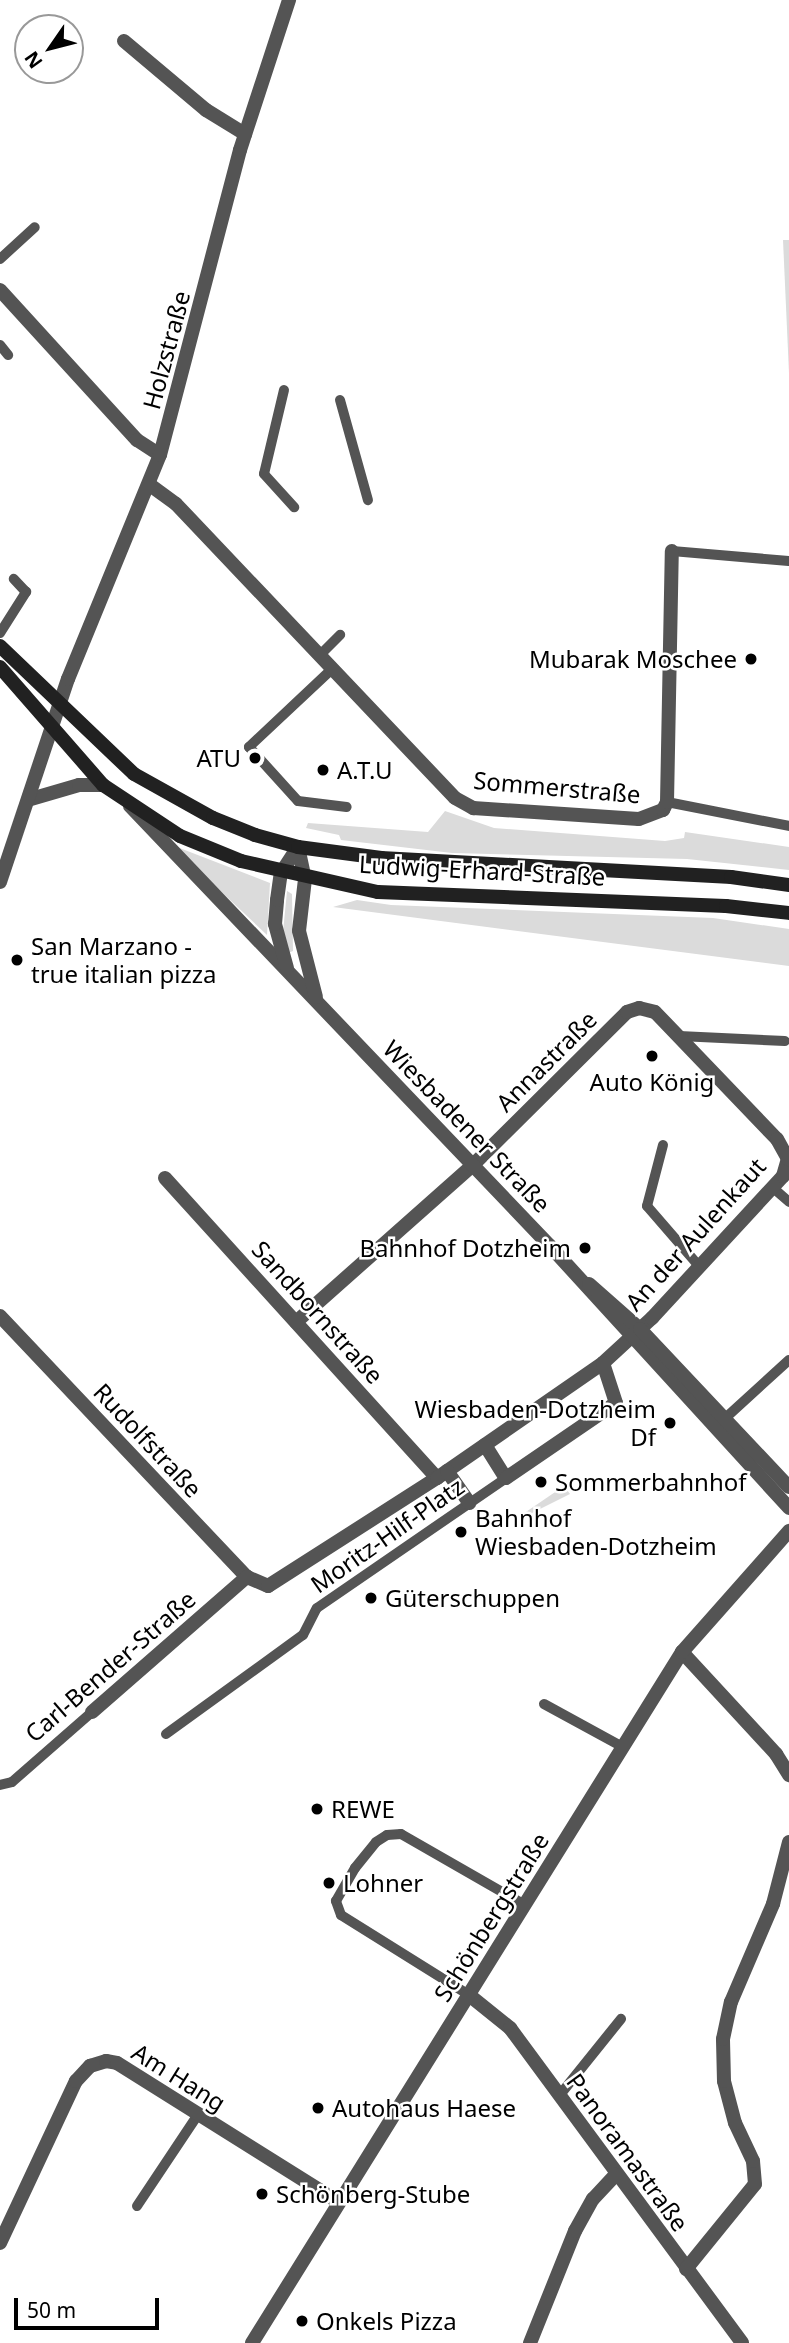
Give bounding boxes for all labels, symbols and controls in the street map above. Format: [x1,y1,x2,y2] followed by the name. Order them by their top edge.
[14,14,84,84] north arrow
[18,46,49,74] text: N
[136,288,196,412] street label: Holzstraße
[529,645,737,673] place label: Mubarak Moschee
[743,651,759,667] marker: Mubarak Moschee
[196,744,241,772] place label: ATU
[247,750,263,766] marker: ATU
[337,756,392,784] place label: A.T.U
[315,762,331,778] marker: A.T.U
[472,765,642,809] street label: Sommerstraße
[358,849,606,891] street label: Ludwig-Erhard-Straße
[31,932,216,988] place label: San Marzano - true italian pizza
[9,952,25,968] marker: San Marzano - true italian pizza
[490,1005,602,1117] street label: Annastraße
[377,1034,557,1218] street label: Wiesbadener Straße
[644,1048,660,1064] marker: Auto König
[590,1068,714,1096] place label: Auto König
[619,1152,771,1316] street label: An der Aulenkaut
[359,1234,571,1262] place label: Bahnhof Dotzheim
[246,1235,390,1389] street label: Sandbornstraße
[577,1240,593,1256] marker: Bahnhof Dotzheim
[88,1377,208,1503] street label: Rudolfstraße
[414,1395,656,1451] place label: Wiesbaden-Dotzheim Df
[662,1415,678,1431] marker: Wiesbaden-Dotzheim Df
[555,1468,747,1496] place label: Sommerbahnhof
[305,1471,469,1599] street label: Moritz-Hilf-Platz
[533,1474,549,1490] marker: Sommerbahnhof
[475,1504,717,1560] place label: Bahnhof Wiesbaden-Dotzheim
[453,1524,469,1540] marker: Bahnhof Wiesbaden-Dotzheim
[19,1584,201,1748] street label: Carl-Bender-Straße
[385,1584,560,1612] place label: Güterschuppen
[363,1590,379,1606] marker: Güterschuppen
[331,1795,395,1823] place label: REWE
[309,1801,325,1817] marker: REWE
[428,1827,554,2007] street label: Schönbergstraße
[343,1869,423,1897] place label: Lohner
[321,1875,337,1891] marker: Lohner
[127,2037,231,2117] street label: Am Hang
[561,2068,695,2236] street label: Panoramastraße
[332,2094,516,2122] place label: Autohaus Haese
[310,2100,326,2116] marker: Autohaus Haese
[276,2180,470,2208] place label: Schönberg-Stube
[254,2186,270,2202] marker: Schönberg-Stube
[18,2284,163,2328] scale bar
[27,2296,76,2324] text: 50 m
[316,2307,457,2335] place label: Onkels Pizza
[294,2313,310,2329] marker: Onkels Pizza

